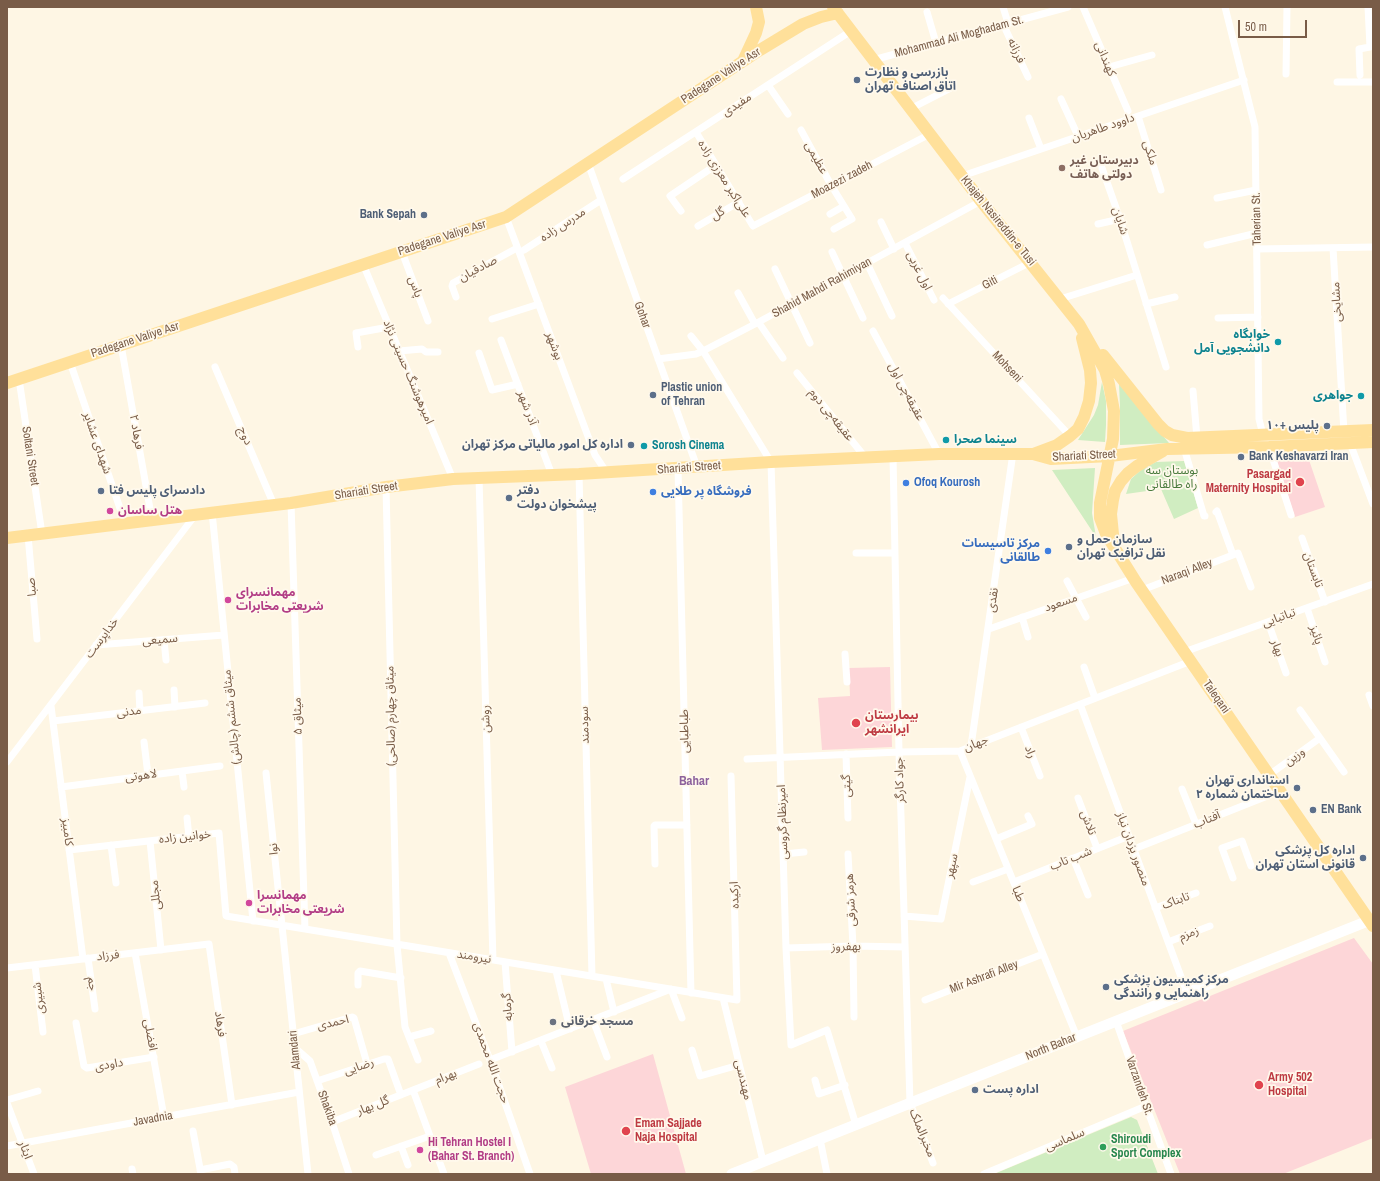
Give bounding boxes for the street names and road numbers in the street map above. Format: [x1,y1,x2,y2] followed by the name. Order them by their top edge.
[893,13,1025,61] street label: Mohammad Ali Moghadam St.
[1004,36,1028,66] street label: فرزانه
[1091,39,1119,79] street label: کهندانی
[679,45,763,107] street label: Padegane Valiye Asr
[720,90,754,120] street label: مفیدی
[1069,110,1137,146] street label: داوود طاهریان
[694,137,754,221] street label: علی‌اکبر معززی زاده
[801,139,831,177] street label: عظیمی
[1139,139,1161,167] street label: ملکی
[809,158,875,202] street label: Moazezi zadeh
[957,173,1039,269] street label: Khajeh Nasireddin-e Tusi
[1249,192,1265,246] street label: Taherian St.
[708,204,728,224] street label: گل
[537,205,589,245] street label: مدرس زاده
[1109,205,1131,237] street label: شایان
[396,217,488,259] street label: Padegane Valiye Asr
[903,249,935,293] street label: اول غربی
[456,253,500,285] street label: صادقیان
[770,255,874,321] street label: Shahid Mahdi Rahimiyan
[980,273,1000,293] street label: Giti
[404,274,426,300] street label: پاس
[1329,282,1345,322] street label: مشایخی
[631,300,653,330] street label: Gohar
[379,318,437,426] street label: امیرهوشنگ حسینی نژاد
[89,319,181,361] street label: Padegane Valiye Asr
[542,330,566,362] street label: بوشهر
[989,348,1025,386] street label: Mohseni
[885,361,927,423] street label: عقیقه‌چی اول
[805,386,857,444] street label: عقیقه‌چی دوم
[514,389,540,427] street label: آذر شهر
[80,410,114,476] street label: شهدای عشایر
[126,413,146,451] street label: فرهاد ۲
[18,425,42,487] street label: Soltani Street
[235,425,255,447] street label: دوج
[1052,447,1116,465] street label: Shariati Street
[657,459,721,477] street label: Shariati Street
[334,479,398,503] street label: Shariati Street
[1300,550,1326,590] street label: تابستان
[1159,556,1215,588] street label: Naraqi Alley
[24,577,40,597] street label: صبا
[984,587,1002,613] street label: نقدی
[1043,591,1079,615] street label: مسعود
[1260,605,1298,631] street label: تباتبایی
[82,615,122,661] street label: خداپرست
[1306,623,1326,647] street label: پائیز
[141,631,179,649] street label: سمیعی
[1267,637,1287,659] street label: بهار
[383,666,399,766] street label: میثاق چهارم (صالحی)
[220,669,244,765] street label: میثاق ششم (چالش)
[1199,678,1233,716] street label: Taleqani
[290,697,306,735] street label: میثاق ۵
[116,703,142,721] street label: مدنی
[478,705,494,733] street label: روشن
[577,706,593,744] street label: سودمند
[677,709,693,753] street label: طباطبایی
[962,733,990,755] street label: جهان
[1021,743,1039,761] street label: راد
[1282,745,1308,769] street label: وزین
[892,757,908,803] street label: جواد کارگر
[124,767,158,785] street label: لاهوتی
[840,775,854,797] street label: گیتی
[774,784,792,860] street label: امیرنظام گروسی
[1191,808,1223,832] street label: آفتاب
[1077,809,1099,837] street label: تلاش
[1113,810,1153,888] street label: منصور یزدان نیاز
[58,817,76,847] street label: کامبیز
[158,827,212,847] street label: خوانین زاده
[266,842,282,856] street label: نوا
[1048,844,1094,874] street label: شب تاب
[942,852,962,880] street label: سپهر
[842,873,860,927] street label: هرمز شرقی
[147,879,165,911] street label: مجللی
[727,881,743,909] street label: ارکیده
[1008,884,1028,904] street label: طبا
[1160,889,1192,913] street label: تابناک
[1177,924,1201,944] street label: زمزم
[831,940,861,954] street label: بهفروز
[96,947,120,965] street label: فرزاد
[456,947,492,967] street label: نیرومند
[948,957,1020,997] street label: Mir Ashrafi Alley
[84,976,100,992] street label: جم
[30,981,48,1015] street label: شبیری
[500,992,516,1022] street label: گرمابه
[211,1010,229,1038] street label: فرهاد
[316,1012,350,1034] street label: احمدی
[140,1018,160,1052] street label: افضلی
[470,1021,512,1105] street label: حجت الله محمدی
[286,1030,304,1070] street label: Alamdari
[1024,1030,1078,1064] street label: North Bahar
[94,1055,124,1075] street label: داودی
[342,1055,376,1079] street label: رضایی
[1122,1055,1156,1117] street label: Varzandeh St.
[731,1058,755,1102] street label: مهندسی
[433,1066,459,1088] street label: بهرام
[314,1089,340,1127] street label: Shakiba
[355,1093,391,1119] street label: گل بهار
[906,1107,938,1159] street label: مخبرالملک
[132,1108,174,1130] street label: Javadnia
[1043,1125,1087,1155] street label: سلماسی
[15,1139,35,1161] street label: ایثار

